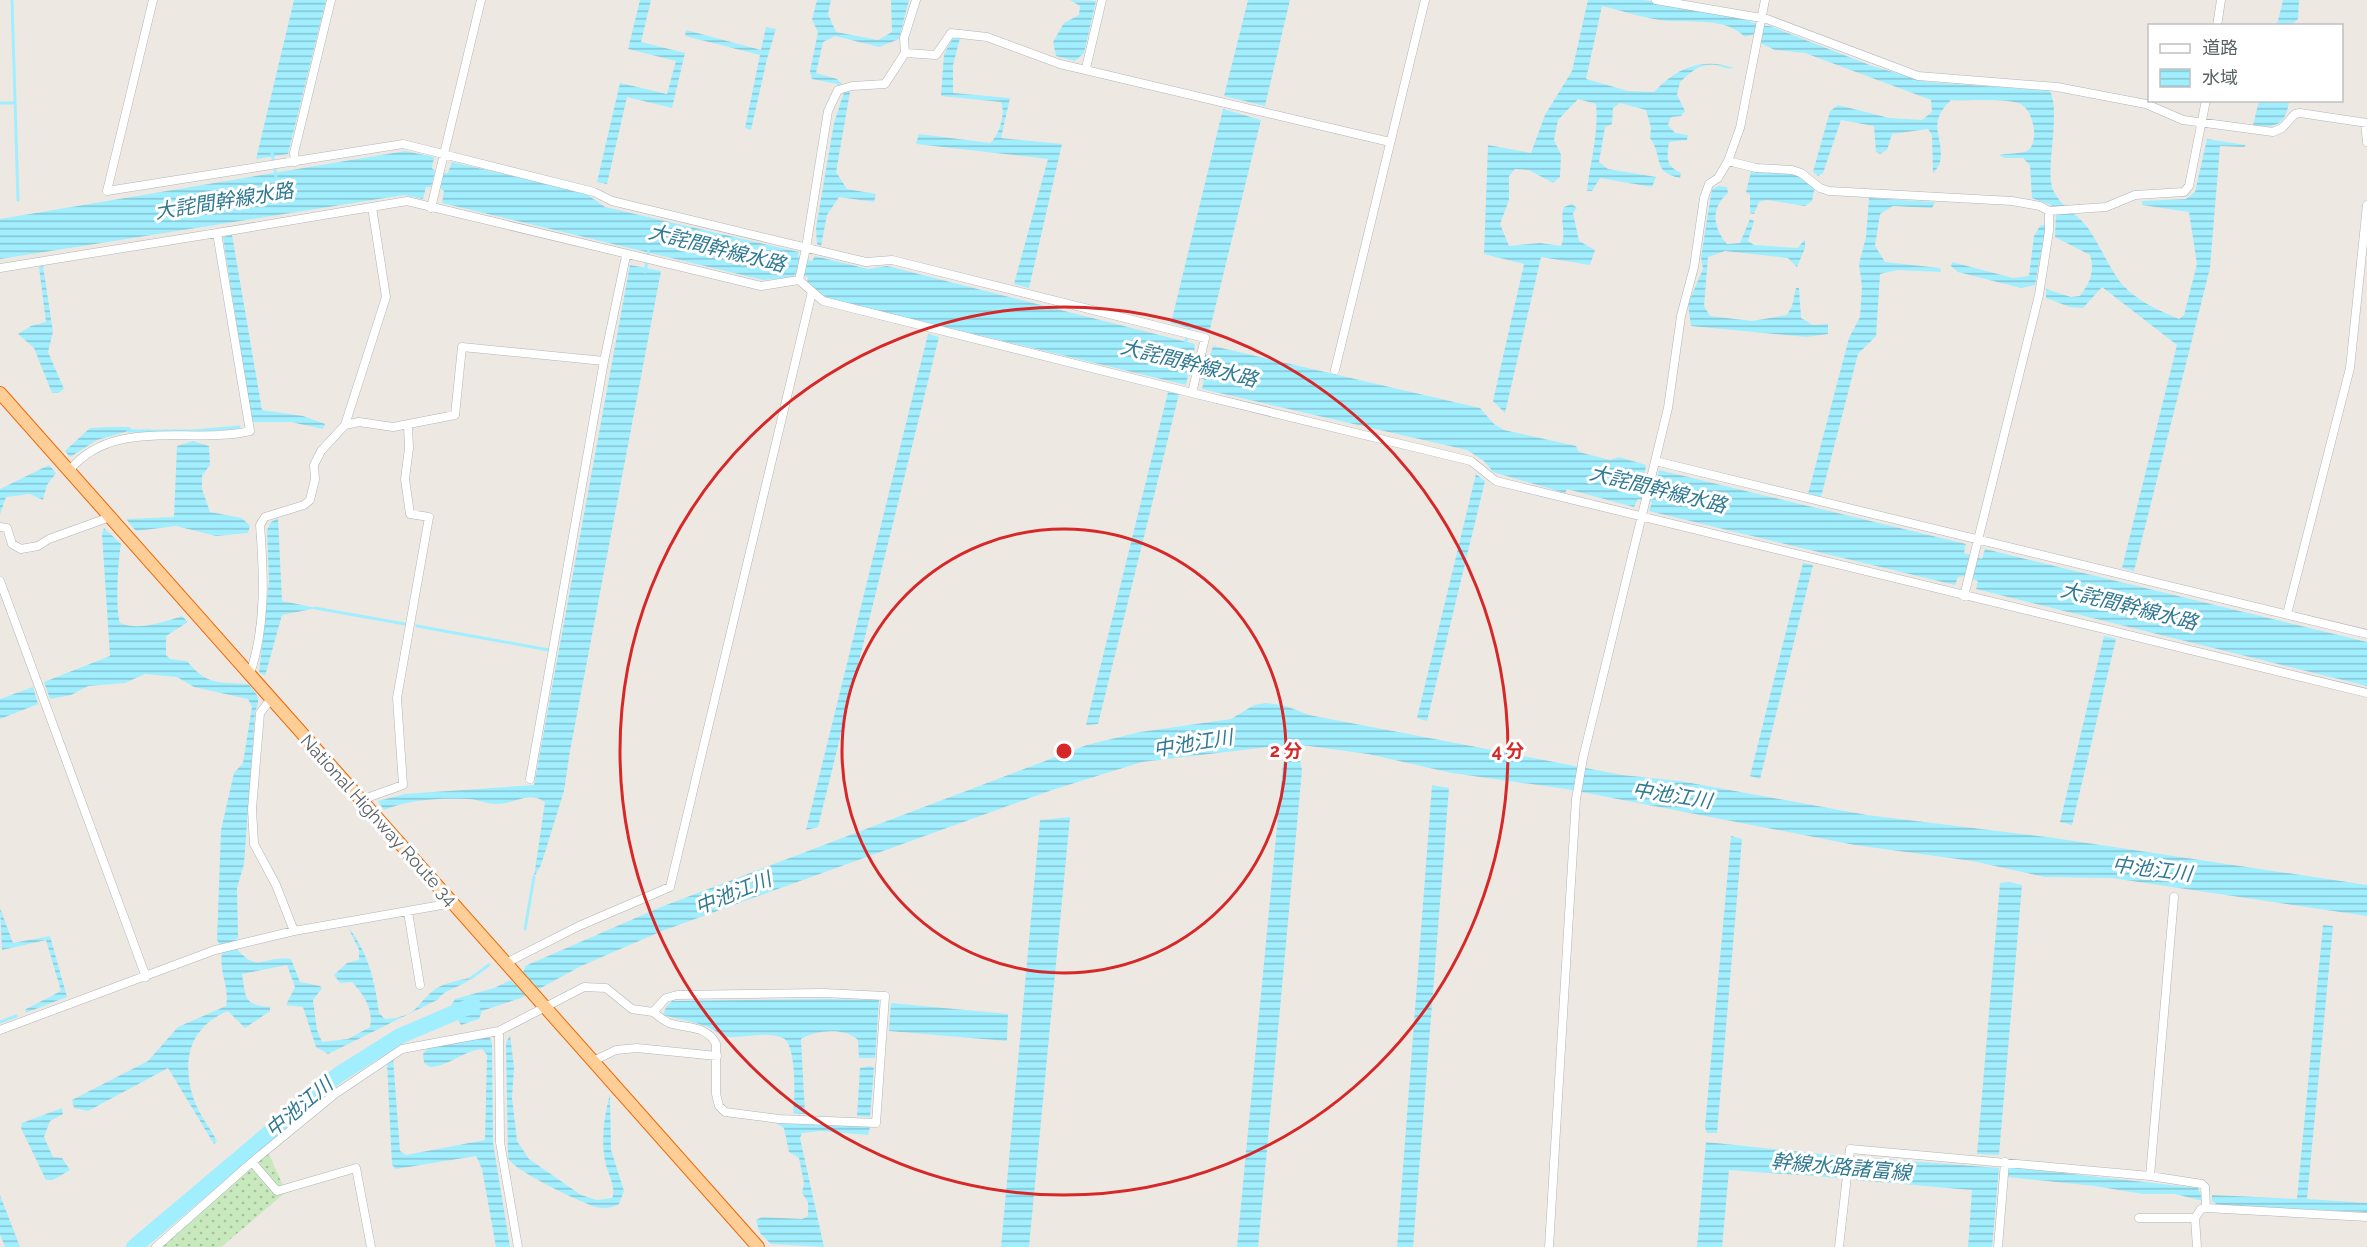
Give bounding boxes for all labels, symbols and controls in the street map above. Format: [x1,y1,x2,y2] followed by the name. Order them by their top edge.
[2148,24,2343,102] legend
[2202,37,2238,58] text: 道路
[2202,67,2238,88] text: 水域
[153,178,297,224] water label: 大詫間幹線水路
[646,219,790,277] water label: 大詫間幹線水路
[1118,334,1262,392] water label: 大詫間幹線水路
[1587,460,1731,518] water label: 大詫間幹線水路
[2058,577,2202,635] water label: 大詫間幹線水路
[1152,725,1236,761] water label: 中池江川
[297,730,462,910] street label: National Highway Route 34
[1270,740,1302,761] text: 2 分
[1492,740,1524,761] text: 4 分
[1054,741,1074,761] centre of rings
[1631,777,1715,813] water label: 中池江川
[2111,852,2195,886] water label: 中池江川
[691,866,776,919] water label: 中池江川
[261,1071,339,1142] water label: 中池江川
[1770,1149,1915,1185] water label: 幹線水路諸富線

